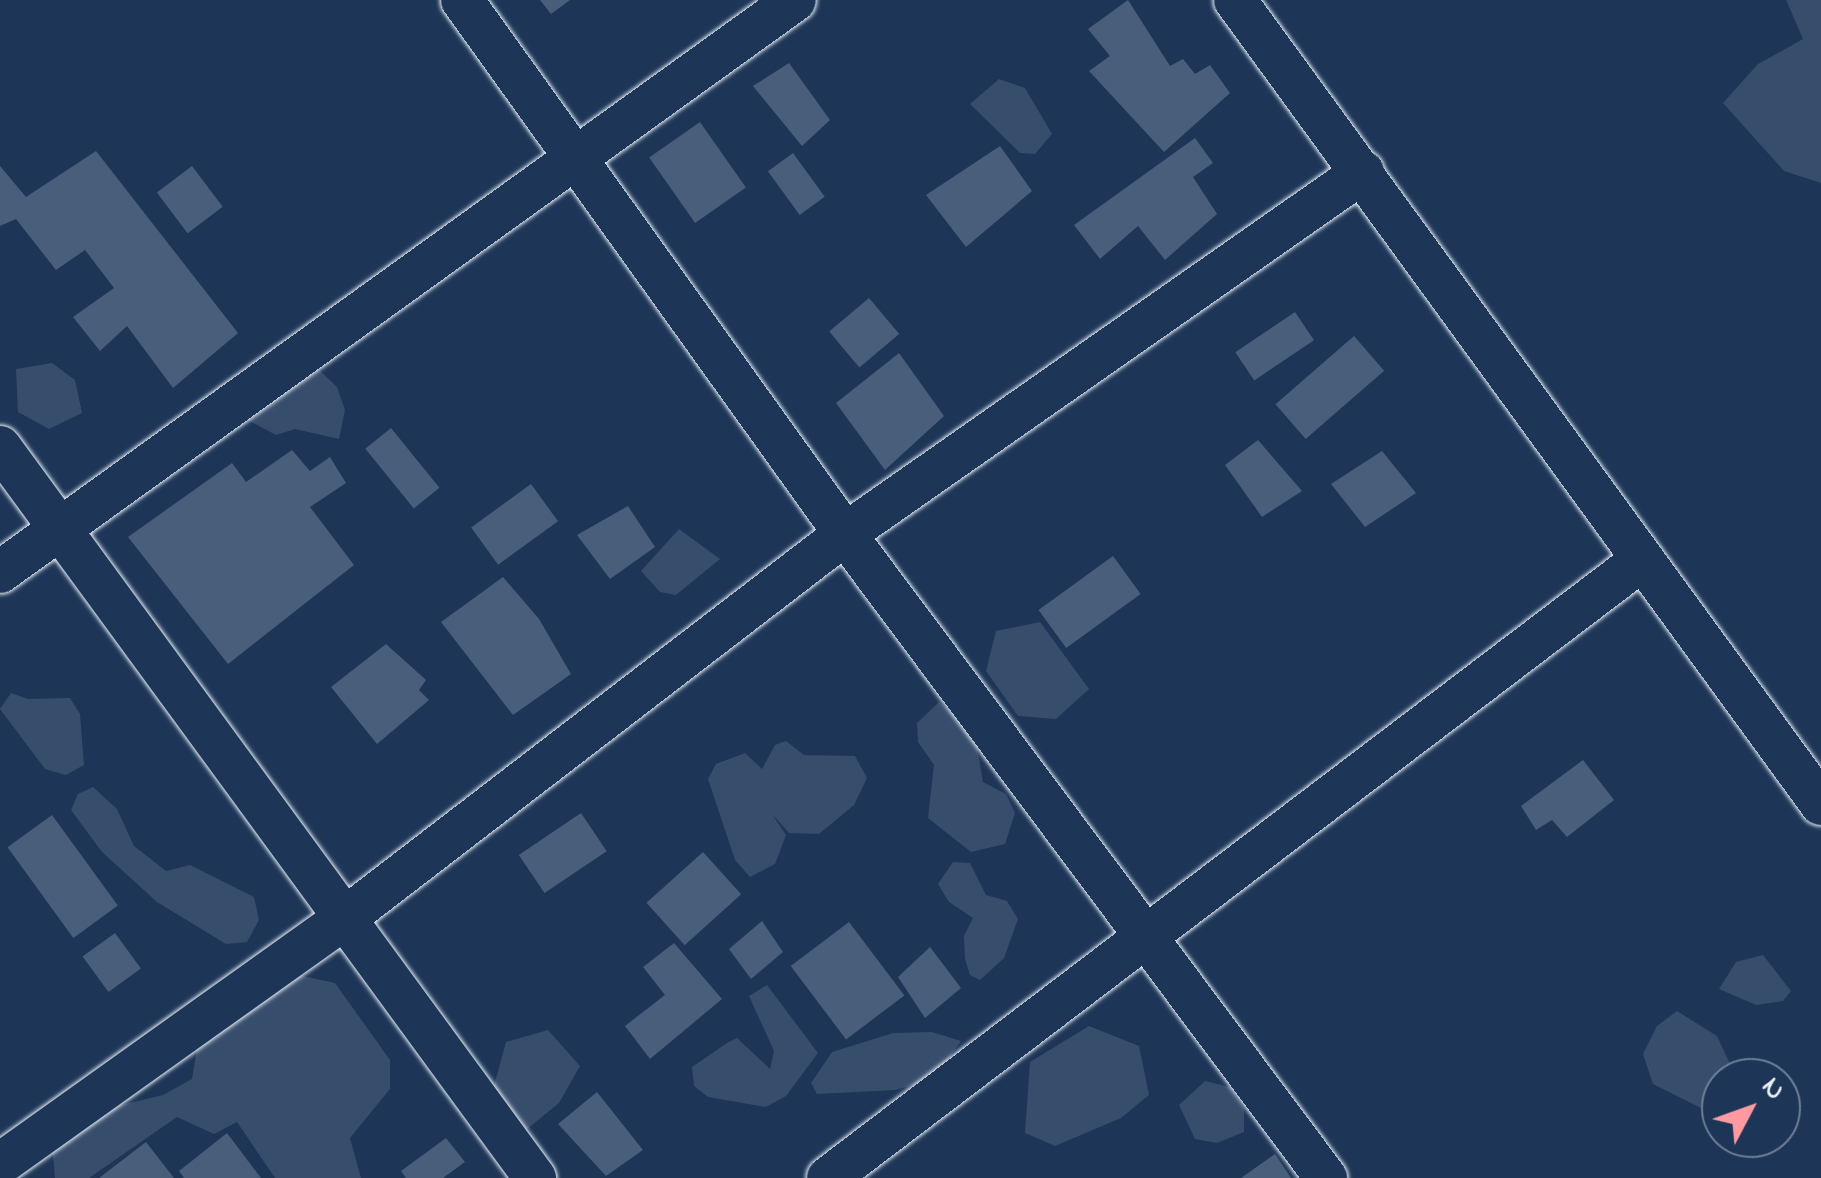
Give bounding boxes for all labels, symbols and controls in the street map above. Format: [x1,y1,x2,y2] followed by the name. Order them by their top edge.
[1701,1058,1801,1158] north arrow
[1751,1069,1794,1110] text: N

